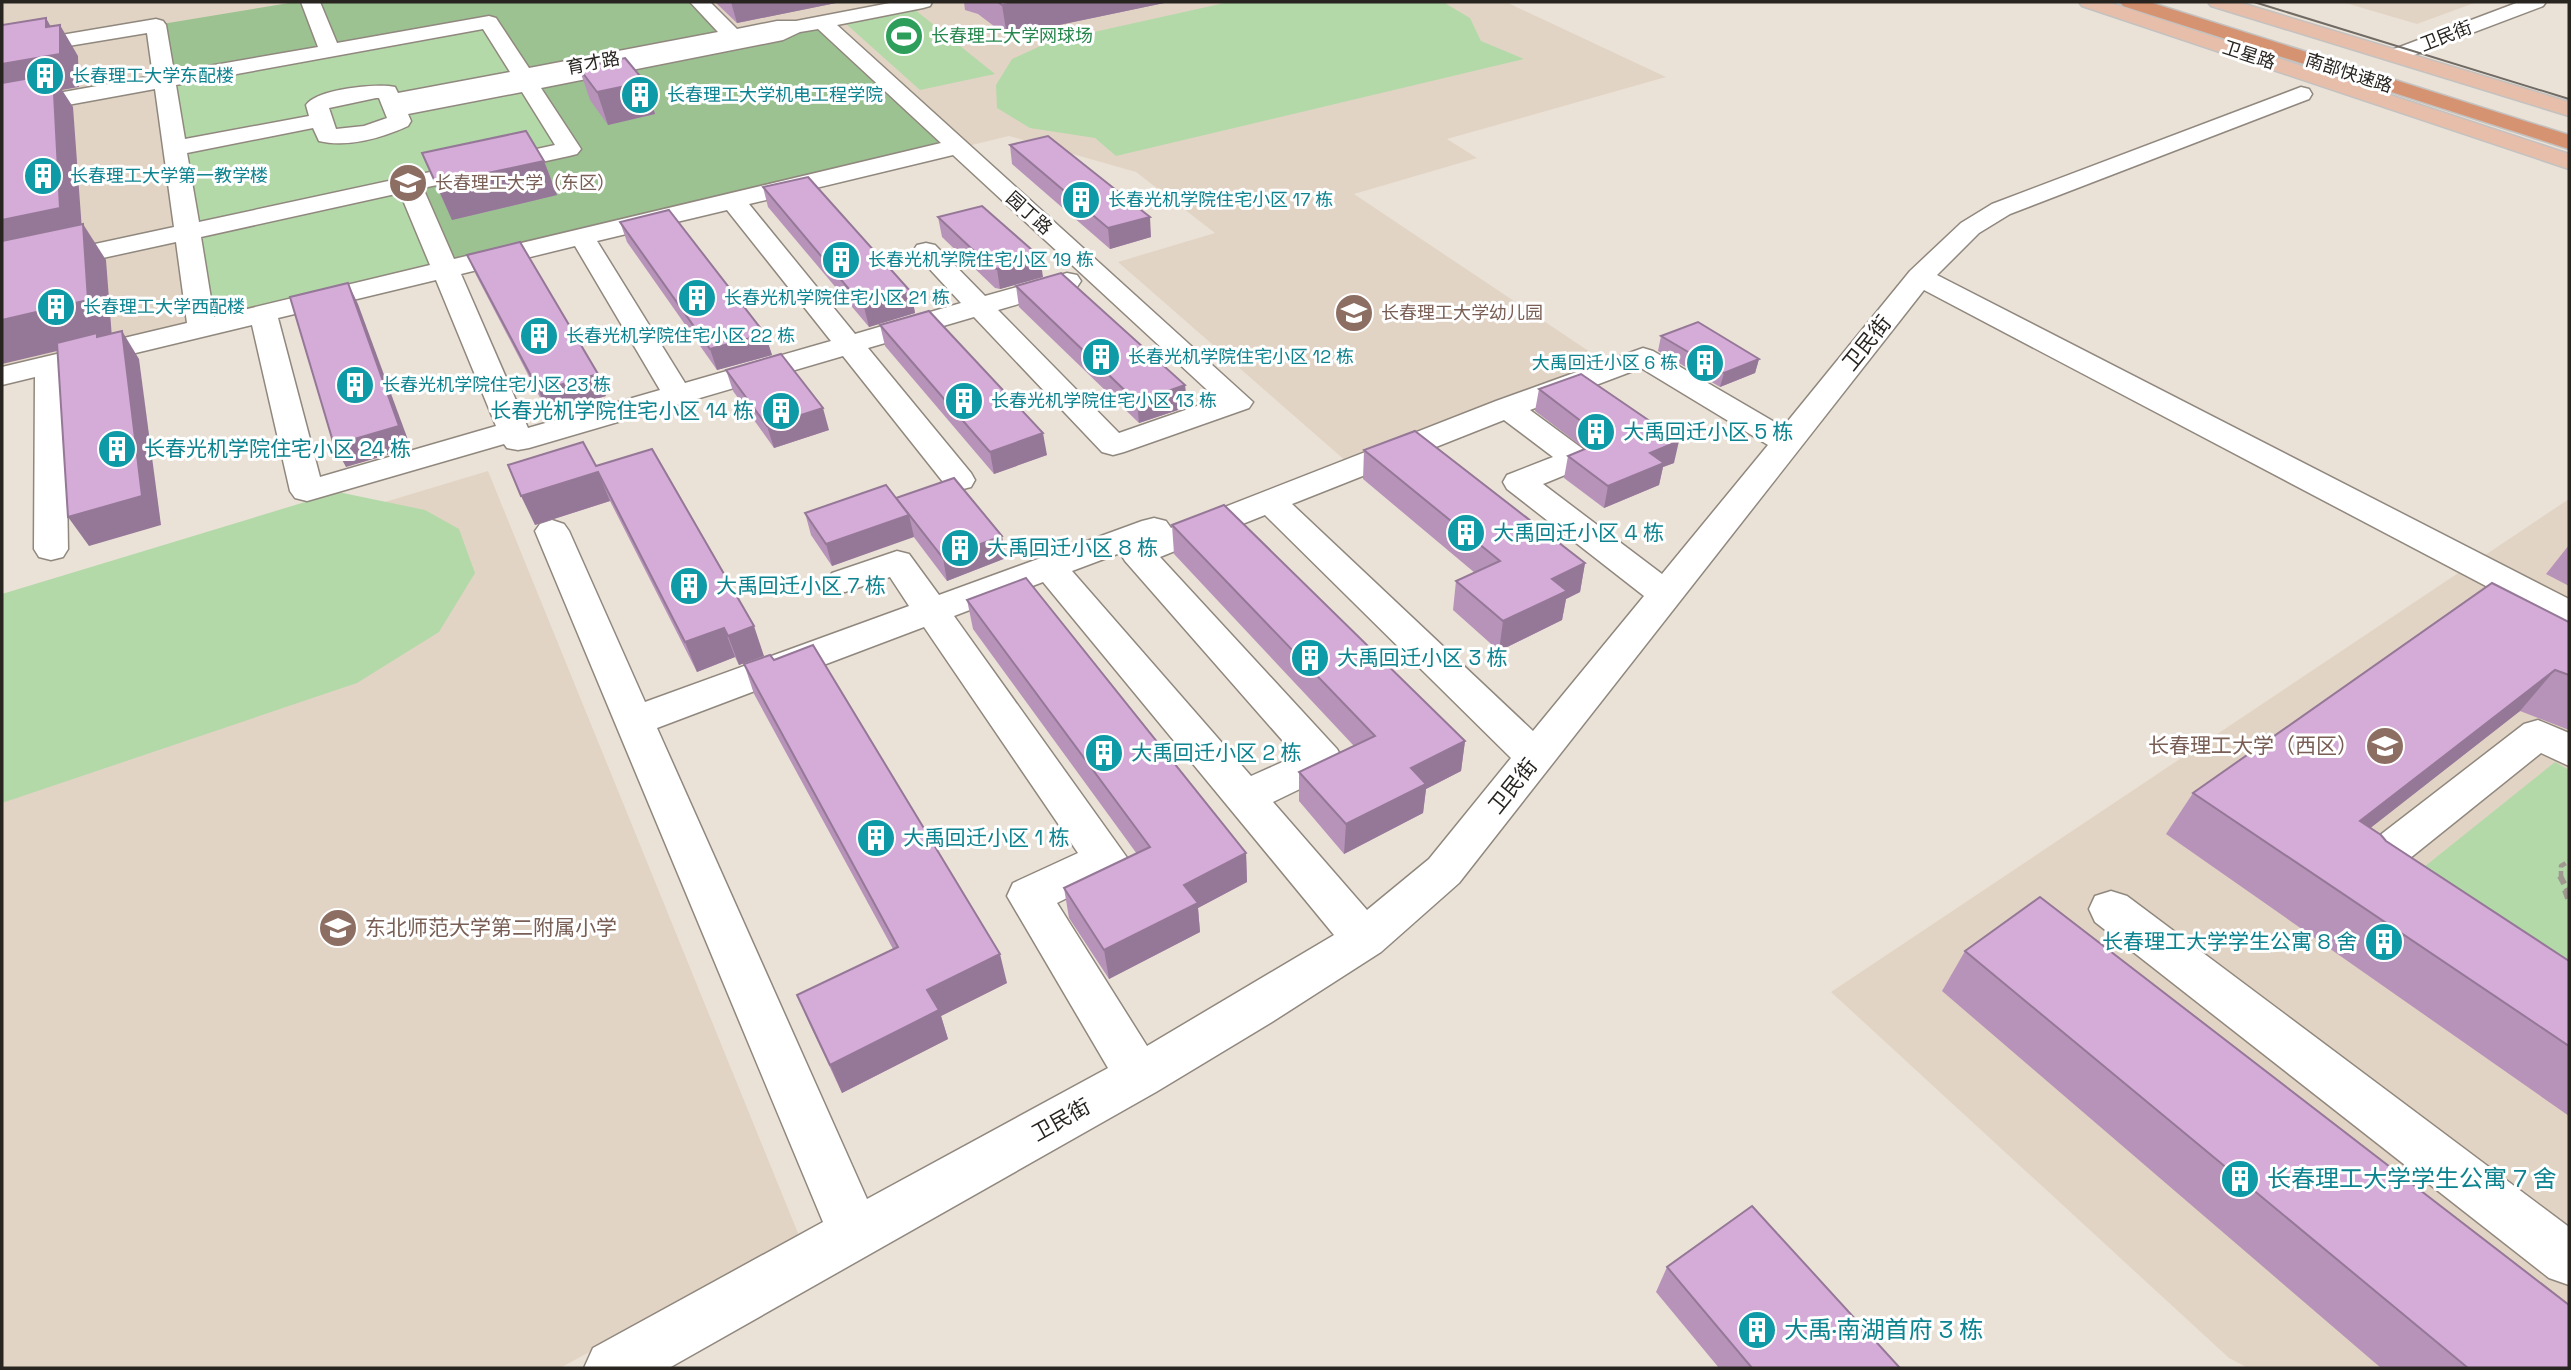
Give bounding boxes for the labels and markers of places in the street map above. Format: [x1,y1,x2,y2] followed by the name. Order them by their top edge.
[883,15,925,57] sports icon: 长春理工大学网球场
[931,24,1093,47] place label: 长春理工大学网球场
[24,55,66,97] building icon: 长春理工大学东配楼
[72,64,234,87] place label: 长春理工大学东配楼
[619,74,661,116] building icon: 长春理工大学机电工程学院
[667,83,883,106] place label: 长春理工大学机电工程学院
[22,155,64,197] building icon: 长春理工大学第一教学楼
[387,162,429,204] school or university icon: 长春理工大学（东区）
[70,164,268,187] place label: 长春理工大学第一教学楼
[435,171,615,194] place label: 长春理工大学（东区）
[1060,179,1102,221] building icon: 长春光机学院住宅小区 17 栋
[1108,188,1333,211] place label: 长春光机学院住宅小区 17 栋
[820,239,862,281] building icon: 长春光机学院住宅小区 19 栋
[868,248,1094,271] place label: 长春光机学院住宅小区 19 栋
[676,277,718,319] building icon: 长春光机学院住宅小区 21 栋
[35,286,77,328] building icon: 长春理工大学西配楼
[724,286,950,309] place label: 长春光机学院住宅小区 21 栋
[1333,292,1375,334] school or university icon: 长春理工大学幼儿园
[83,295,245,318] place label: 长春理工大学西配楼
[1381,301,1543,324] place label: 长春理工大学幼儿园
[518,315,560,357] building icon: 长春光机学院住宅小区 22 栋
[566,324,795,347] place label: 长春光机学院住宅小区 22 栋
[1080,336,1122,378] building icon: 长春光机学院住宅小区 12 栋
[1684,342,1726,384] building icon: 大禹回迁小区 6 栋
[1128,345,1354,368] place label: 长春光机学院住宅小区 12 栋
[1532,351,1678,374] place label: 大禹回迁小区 6 栋
[334,364,376,406] building icon: 长春光机学院住宅小区 23 栋
[382,373,611,396] place label: 长春光机学院住宅小区 23 栋
[943,380,985,422] building icon: 长春光机学院住宅小区 13 栋
[991,389,1217,412] place label: 长春光机学院住宅小区 13 栋
[760,390,802,432] building icon: 长春光机学院住宅小区 14 栋
[490,397,754,424] place label: 长春光机学院住宅小区 14 栋
[1575,411,1617,453] building icon: 大禹回迁小区 5 栋
[1623,418,1793,445] place label: 大禹回迁小区 5 栋
[96,428,138,470] building icon: 长春光机学院住宅小区 24 栋
[144,435,411,462] place label: 长春光机学院住宅小区 24 栋
[1445,512,1487,554] building icon: 大禹回迁小区 4 栋
[1493,519,1664,546] place label: 大禹回迁小区 4 栋
[939,527,981,569] building icon: 大禹回迁小区 8 栋
[987,534,1158,561] place label: 大禹回迁小区 8 栋
[668,565,710,607] building icon: 大禹回迁小区 7 栋
[716,572,886,599] place label: 大禹回迁小区 7 栋
[1289,637,1331,679] building icon: 大禹回迁小区 3 栋
[1337,644,1507,671] place label: 大禹回迁小区 3 栋
[2364,725,2406,767] school or university icon: 长春理工大学（西区）
[1083,732,1125,774] building icon: 大禹回迁小区 2 栋
[2148,732,2358,759] place label: 长春理工大学（西区）
[1131,739,1301,766] place label: 大禹回迁小区 2 栋
[855,817,897,859] building icon: 大禹回迁小区 1 栋
[903,824,1070,851] place label: 大禹回迁小区 1 栋
[317,907,359,949] school or university icon: 东北师范大学第二附属小学
[365,914,617,941] place label: 东北师范大学第二附属小学
[2363,921,2405,963] building icon: 长春理工大学学生公寓 8 舍
[2102,928,2357,955] place label: 长春理工大学学生公寓 8 舍
[2219,1158,2261,1200] building icon: 长春理工大学学生公寓 7 舍
[2267,1163,2557,1194] place label: 长春理工大学学生公寓 7 舍
[1736,1309,1778,1351] building icon: 大禹·南湖首府 3 栋
[1784,1314,1983,1345] place label: 大禹·南湖首府 3 栋

